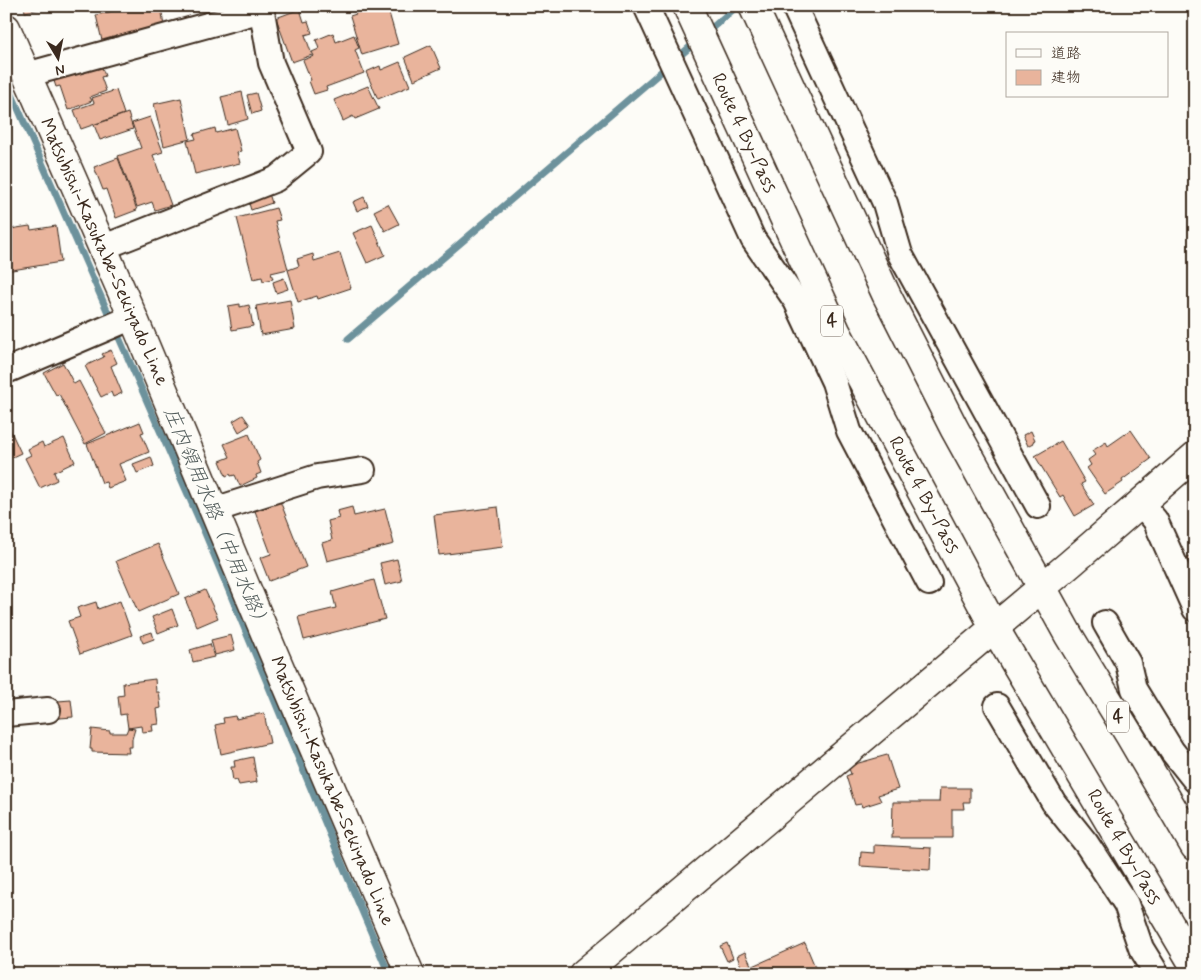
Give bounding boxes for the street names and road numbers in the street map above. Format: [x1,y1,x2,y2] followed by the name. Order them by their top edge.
[705,69,783,197] street label: Route 4 By-Pass
[34,114,175,390] street label: Matsubishi-Kasukabe-Sekiyado Line
[821,306,843,336] road number: 4
[883,432,965,558] street label: Route 4 By-Pass
[264,652,400,930] street label: Matsubishi-Kasukabe-Sekiyado Line
[1107,702,1129,732] road number: 4
[1081,785,1167,909] street label: Route 4 By-Pass

